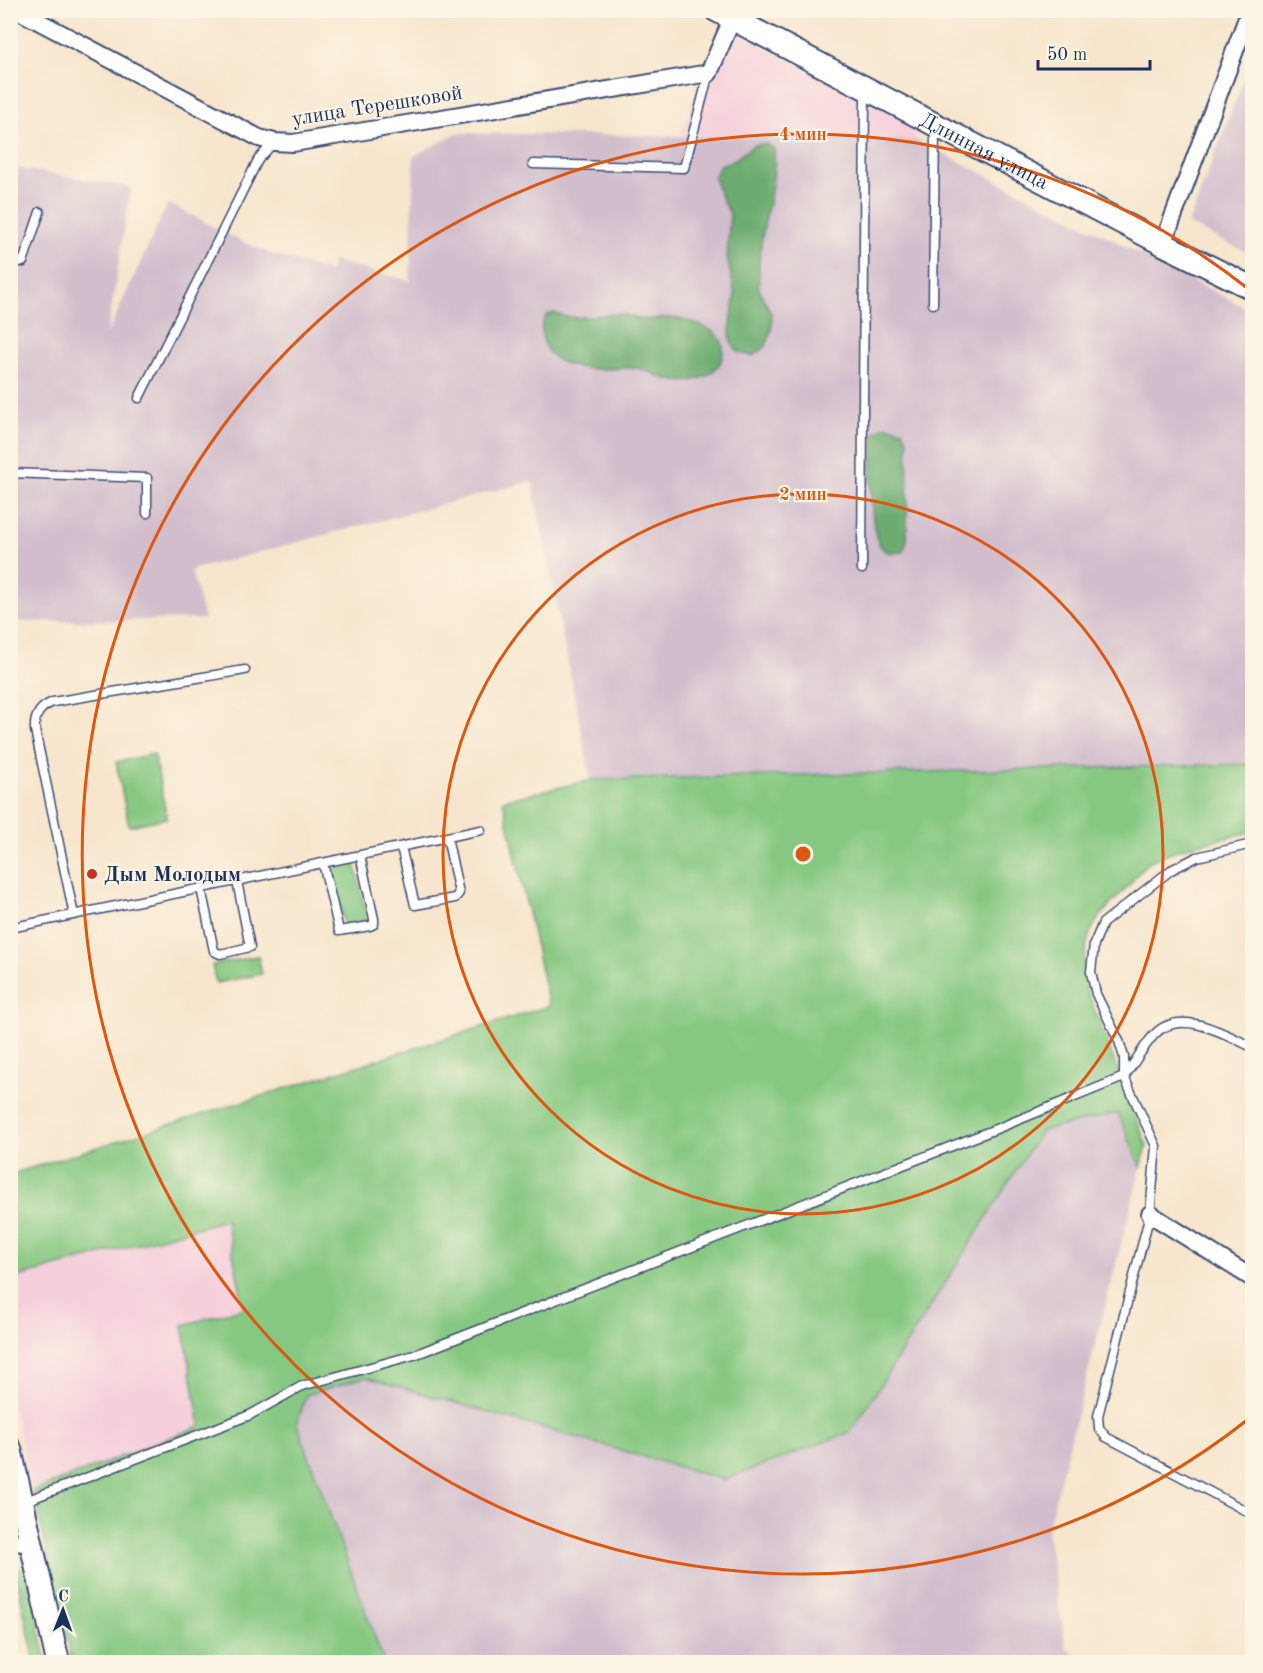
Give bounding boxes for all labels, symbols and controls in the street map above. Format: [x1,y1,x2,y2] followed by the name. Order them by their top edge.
[1038,33,1150,71] scale bar
[1047,46,1087,64] text: 50 m
[291,83,464,130] street label: улица Терешковой
[916,110,1051,194] street label: Длинная улица
[779,126,827,144] text: 4 мин
[779,486,827,504] text: 2 мин
[793,844,813,864] centre of rings
[104,865,241,886] place label: Дым Молодым
[85,867,99,881] marker: Дым Молодым
[33,1580,93,1640] north arrow
[58,1589,69,1605] text: С

